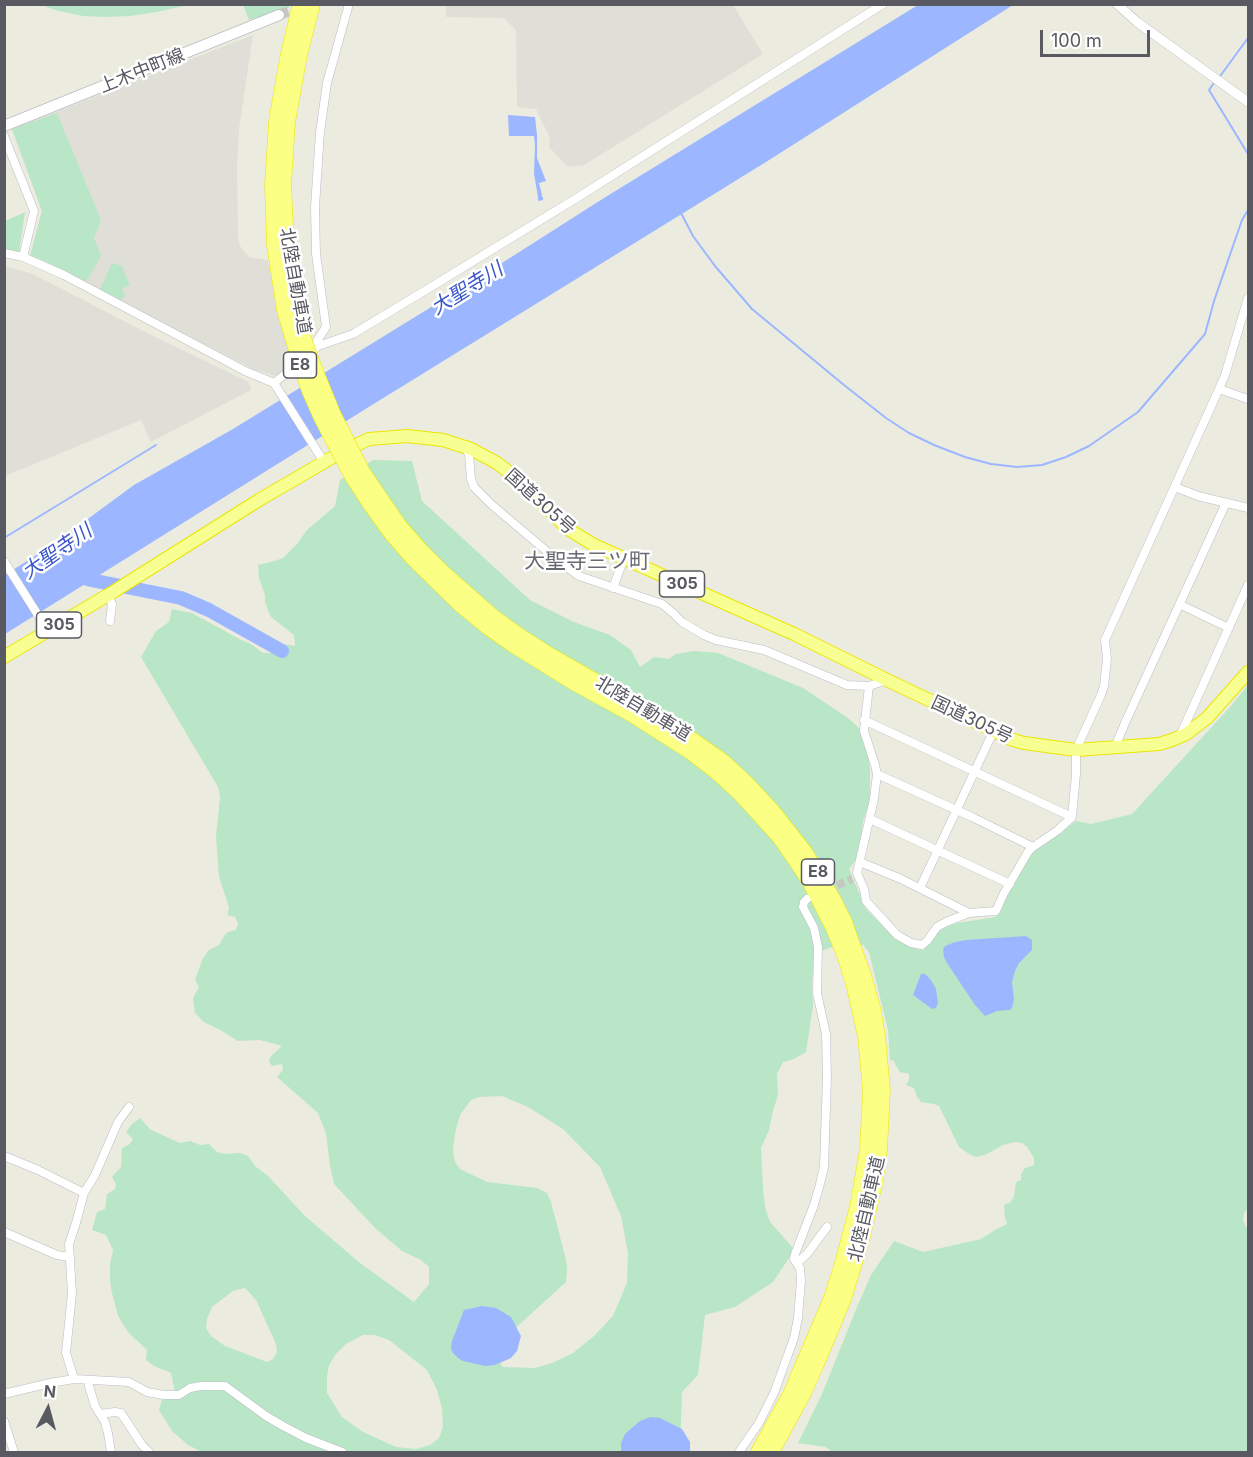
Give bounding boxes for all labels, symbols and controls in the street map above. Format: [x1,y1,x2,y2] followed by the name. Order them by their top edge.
[1043,18,1152,56] scale bar
[1051,30,1102,51] text: 100 m
[96,44,188,98] street label: 上木中町線
[275,226,315,336] street label: 北陸自動車道
[427,258,507,320] water label: 大聖寺川
[284,352,316,378] road number: E8
[500,465,580,539] street label: 国道305号
[17,519,97,585] water label: 大聖寺川
[524,549,650,575] district label: 大聖寺三ツ町
[660,571,704,597] road number: 305
[36,612,82,638] road number: 305
[591,672,695,746] street label: 北陸自動車道
[928,692,1016,748] street label: 国道305号
[802,859,834,885] road number: E8
[844,1154,890,1264] street label: 北陸自動車道
[18,1379,78,1439] north arrow
[43,1381,57,1402] text: N

